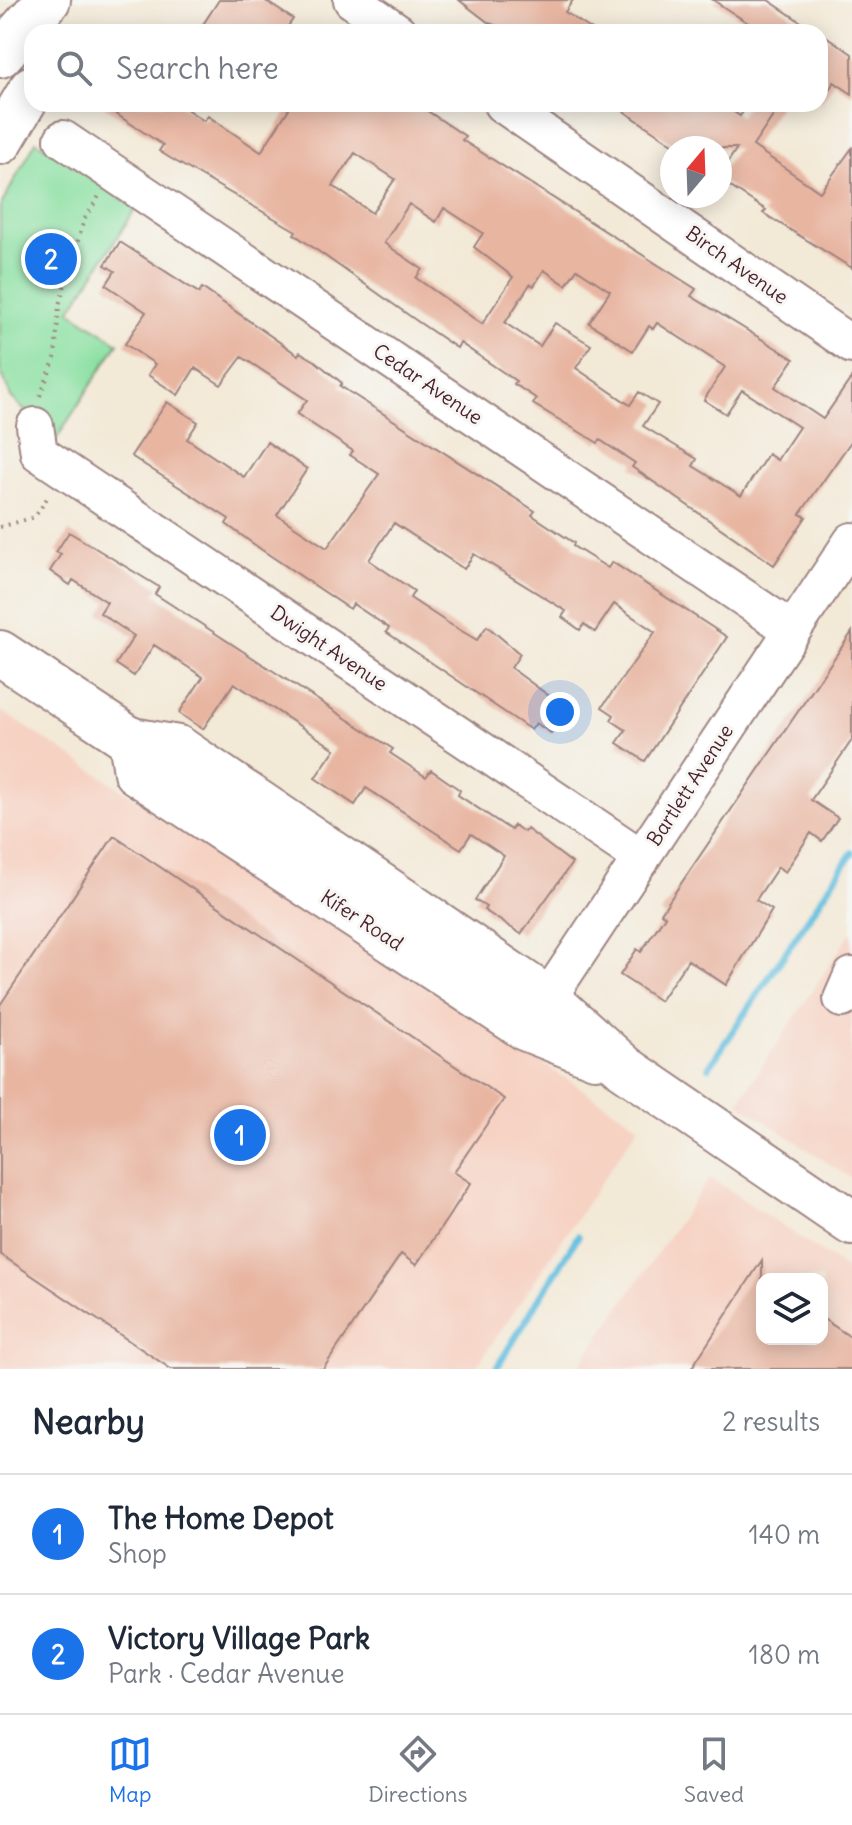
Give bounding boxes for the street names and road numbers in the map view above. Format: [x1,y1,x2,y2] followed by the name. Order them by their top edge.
[681,220,793,309] street label: Birch Avenue
[369,338,488,429] street label: Cedar Avenue
[266,599,392,696] street label: Dwight Avenue
[641,719,738,850] street label: Bartlett Avenue
[316,884,408,956] street label: Kifer Road

